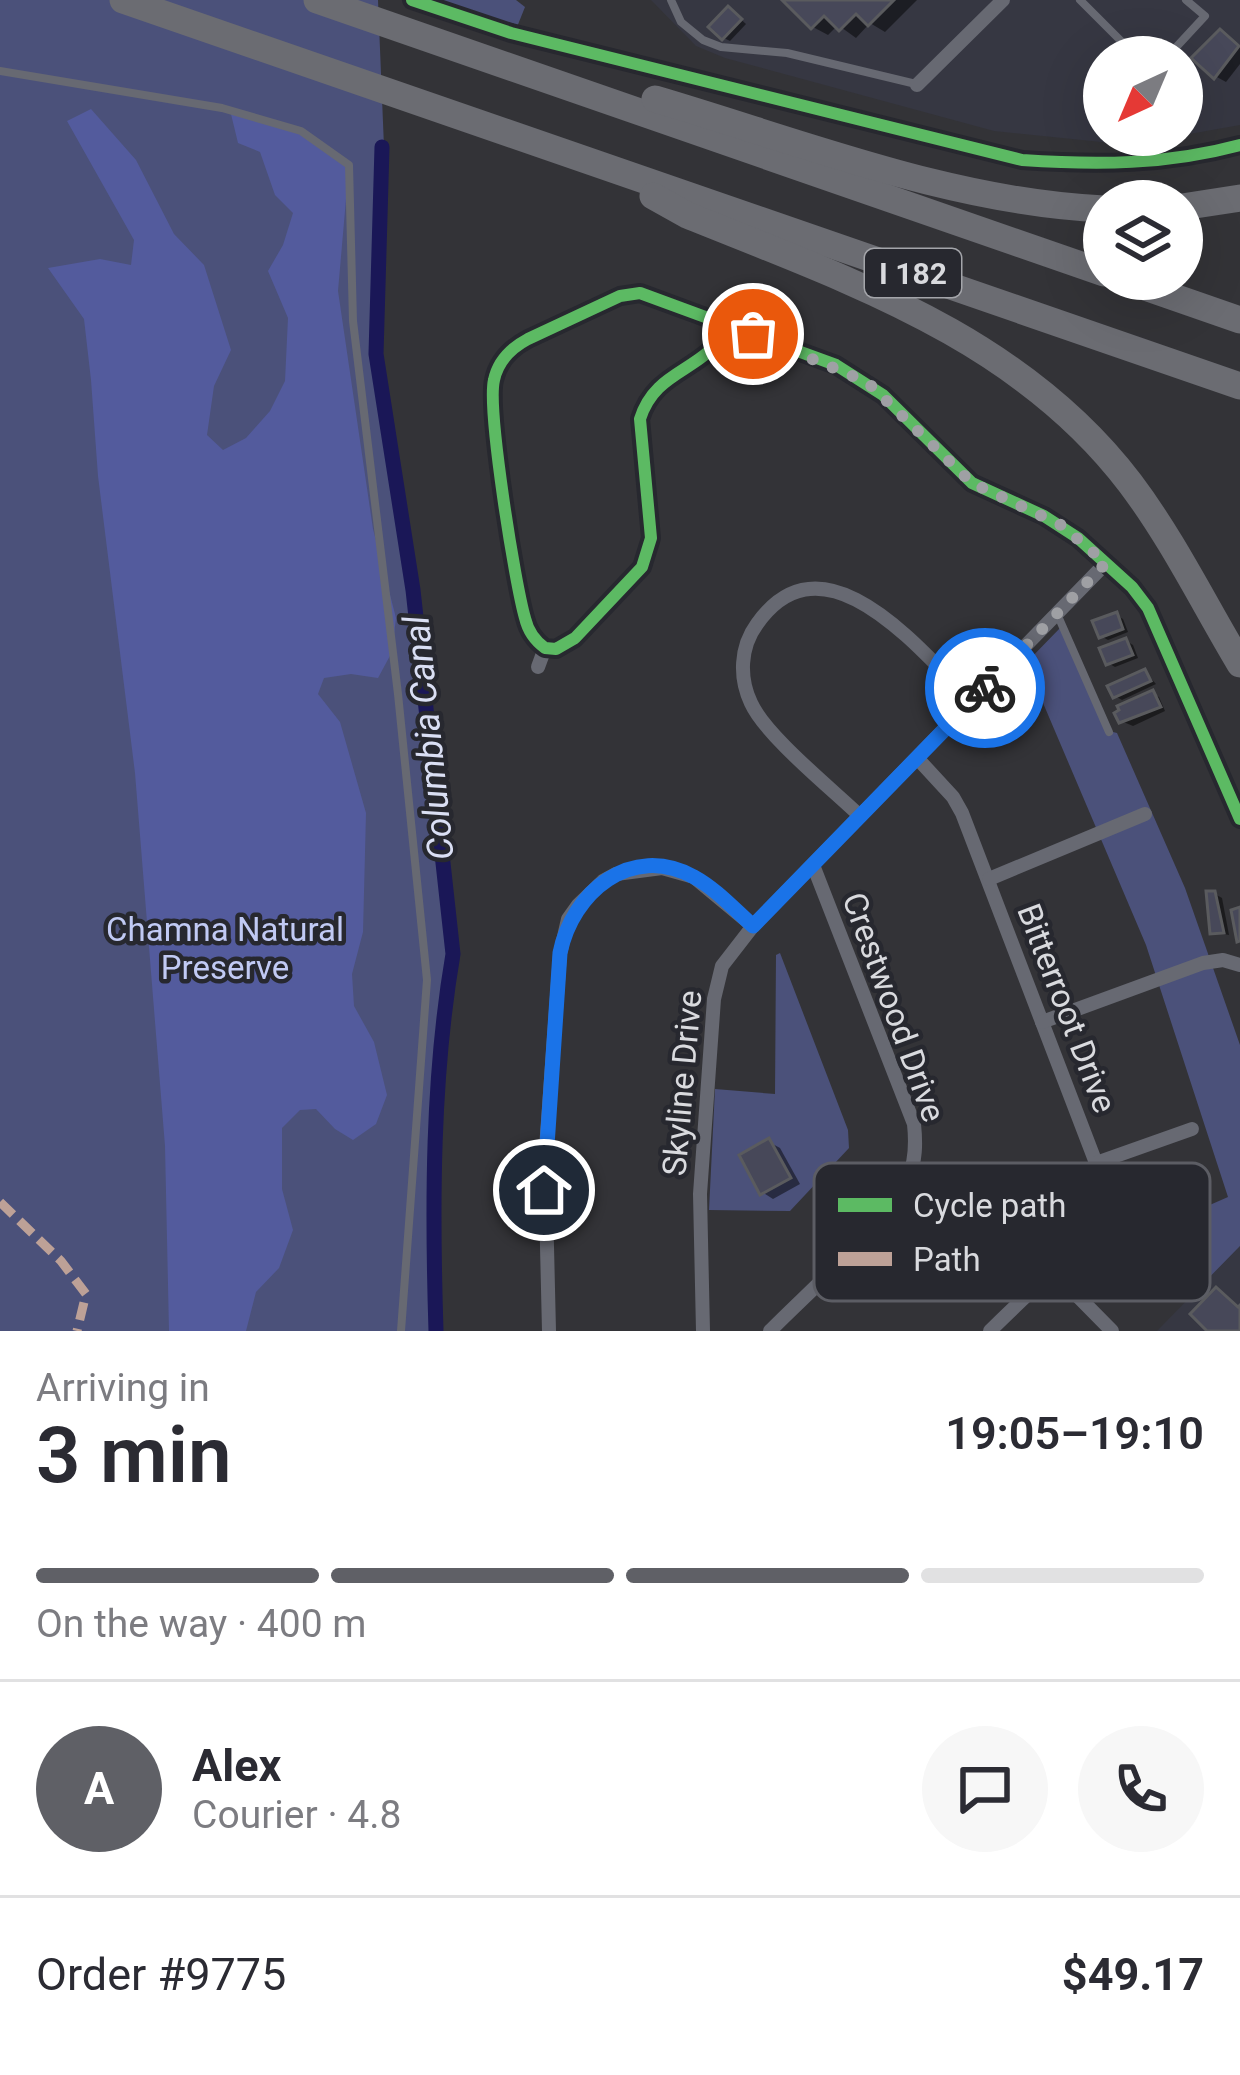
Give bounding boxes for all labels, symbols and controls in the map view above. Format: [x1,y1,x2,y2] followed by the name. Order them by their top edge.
[1083,36,1203,156] north arrow
[1083,36,1203,300] map controls
[1083,180,1203,300] button: layers
[865,249,961,297] road number: I 182
[702,283,804,385] pin
[720,301,786,367] icon: bag
[395,613,463,862] water label: Columbia Canal
[925,628,1045,748] courier
[952,655,1018,721] icon: bike
[834,887,954,1127] street label: Crestwood Drive
[1009,898,1125,1118] street label: Bitterroot Drive
[106,910,344,987] park label: Chamna Natural Preserve
[654,989,710,1177] street label: Skyline Drive
[493,1139,595,1241] pin
[511,1157,577,1223] icon: home
[814,1163,1210,1301] legend
[913,1186,1066,1225] text: Cycle path
[913,1240,981,1279] text: Path
[36,1365,210,1411] text: Arriving in
[945,1407,1204,1460] text: 19:05–19:10
[36,1410,232,1501] text: 3 min
[36,1601,367,1647] text: On the way · 400 m
[922,1726,1048,1852] button: chat
[1078,1726,1204,1852] button: phone
[192,1739,281,1792] text: Alex
[84,1762,114,1815] text: A
[192,1792,401,1838] text: Courier · 4.8
[36,1948,286,2001] text: Order #9775
[1062,1948,1204,2001] text: $49.17

